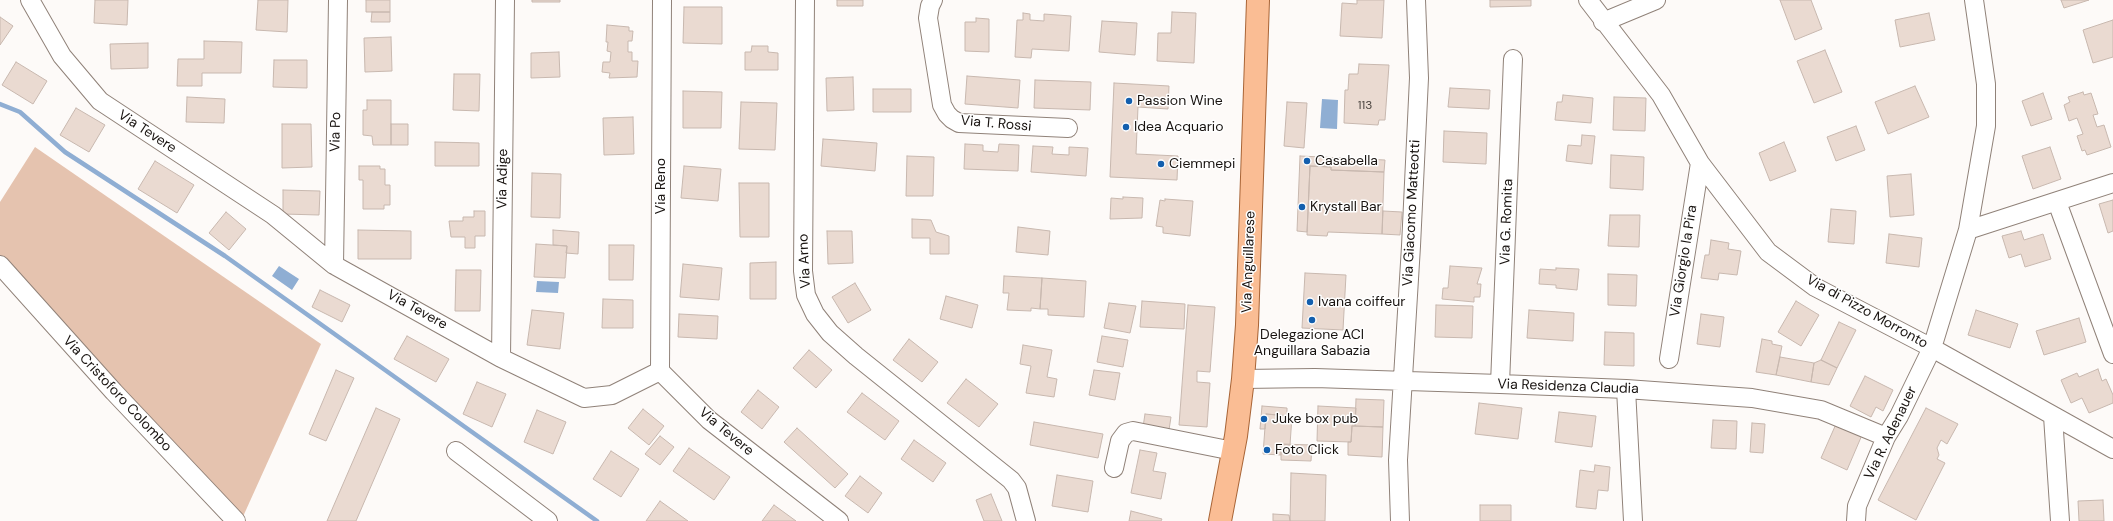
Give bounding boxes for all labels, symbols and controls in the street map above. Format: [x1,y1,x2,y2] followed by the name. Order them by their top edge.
[1137,93,1223,109] place label: Passion Wine
[1124,96,1134,106] marker: Passion Wine
[1358,99,1372,113] house number: 113
[115,107,179,157] street label: Via Tevere
[327,112,345,152] street label: Via Po
[960,113,1032,135] street label: Via T. Rossi
[1134,119,1224,135] place label: Idea Acquario
[1121,122,1131,132] marker: Idea Acquario
[1400,139,1424,287] street label: Via Giacomo Matteotti
[494,149,512,209] street label: Via Adige
[1315,153,1378,169] place label: Casabella
[1169,156,1235,172] place label: Ciemmepi
[1302,156,1312,166] marker: Casabella
[653,158,669,214] street label: Via Reno
[1156,159,1166,169] marker: Ciemmepi
[1497,179,1517,265] street label: Via G. Romita
[1310,199,1382,215] place label: Krystall Bar
[1297,202,1307,212] marker: Krystall Bar
[1667,204,1701,318] street label: Via Giorgio la Pira
[1239,211,1259,313] street label: Via Anguillarese
[795,233,815,289] street label: Via Arno
[1803,272,1931,352] street label: Via di Pizzo Morronto
[384,287,450,333] street label: Via Tevere
[1318,294,1405,310] place label: Ivana coiffeur
[1305,297,1315,307] marker: Ivana coiffeur
[1307,315,1317,325] marker: Delegazione ACI Anguillara Sabazia
[1254,327,1370,360] place label: Delegazione ACI Anguillara Sabazia
[59,333,175,455] street label: Via Cristoforo Colombo
[1497,376,1639,398] street label: Via Residenza Claudia
[1861,384,1921,482] street label: Via R. Adenauer
[695,404,757,460] street label: Via Tevere
[1272,411,1358,427] place label: Juke box pub
[1259,414,1269,424] marker: Juke box pub
[1275,442,1339,458] place label: Foto Click
[1262,445,1272,455] marker: Foto Click

